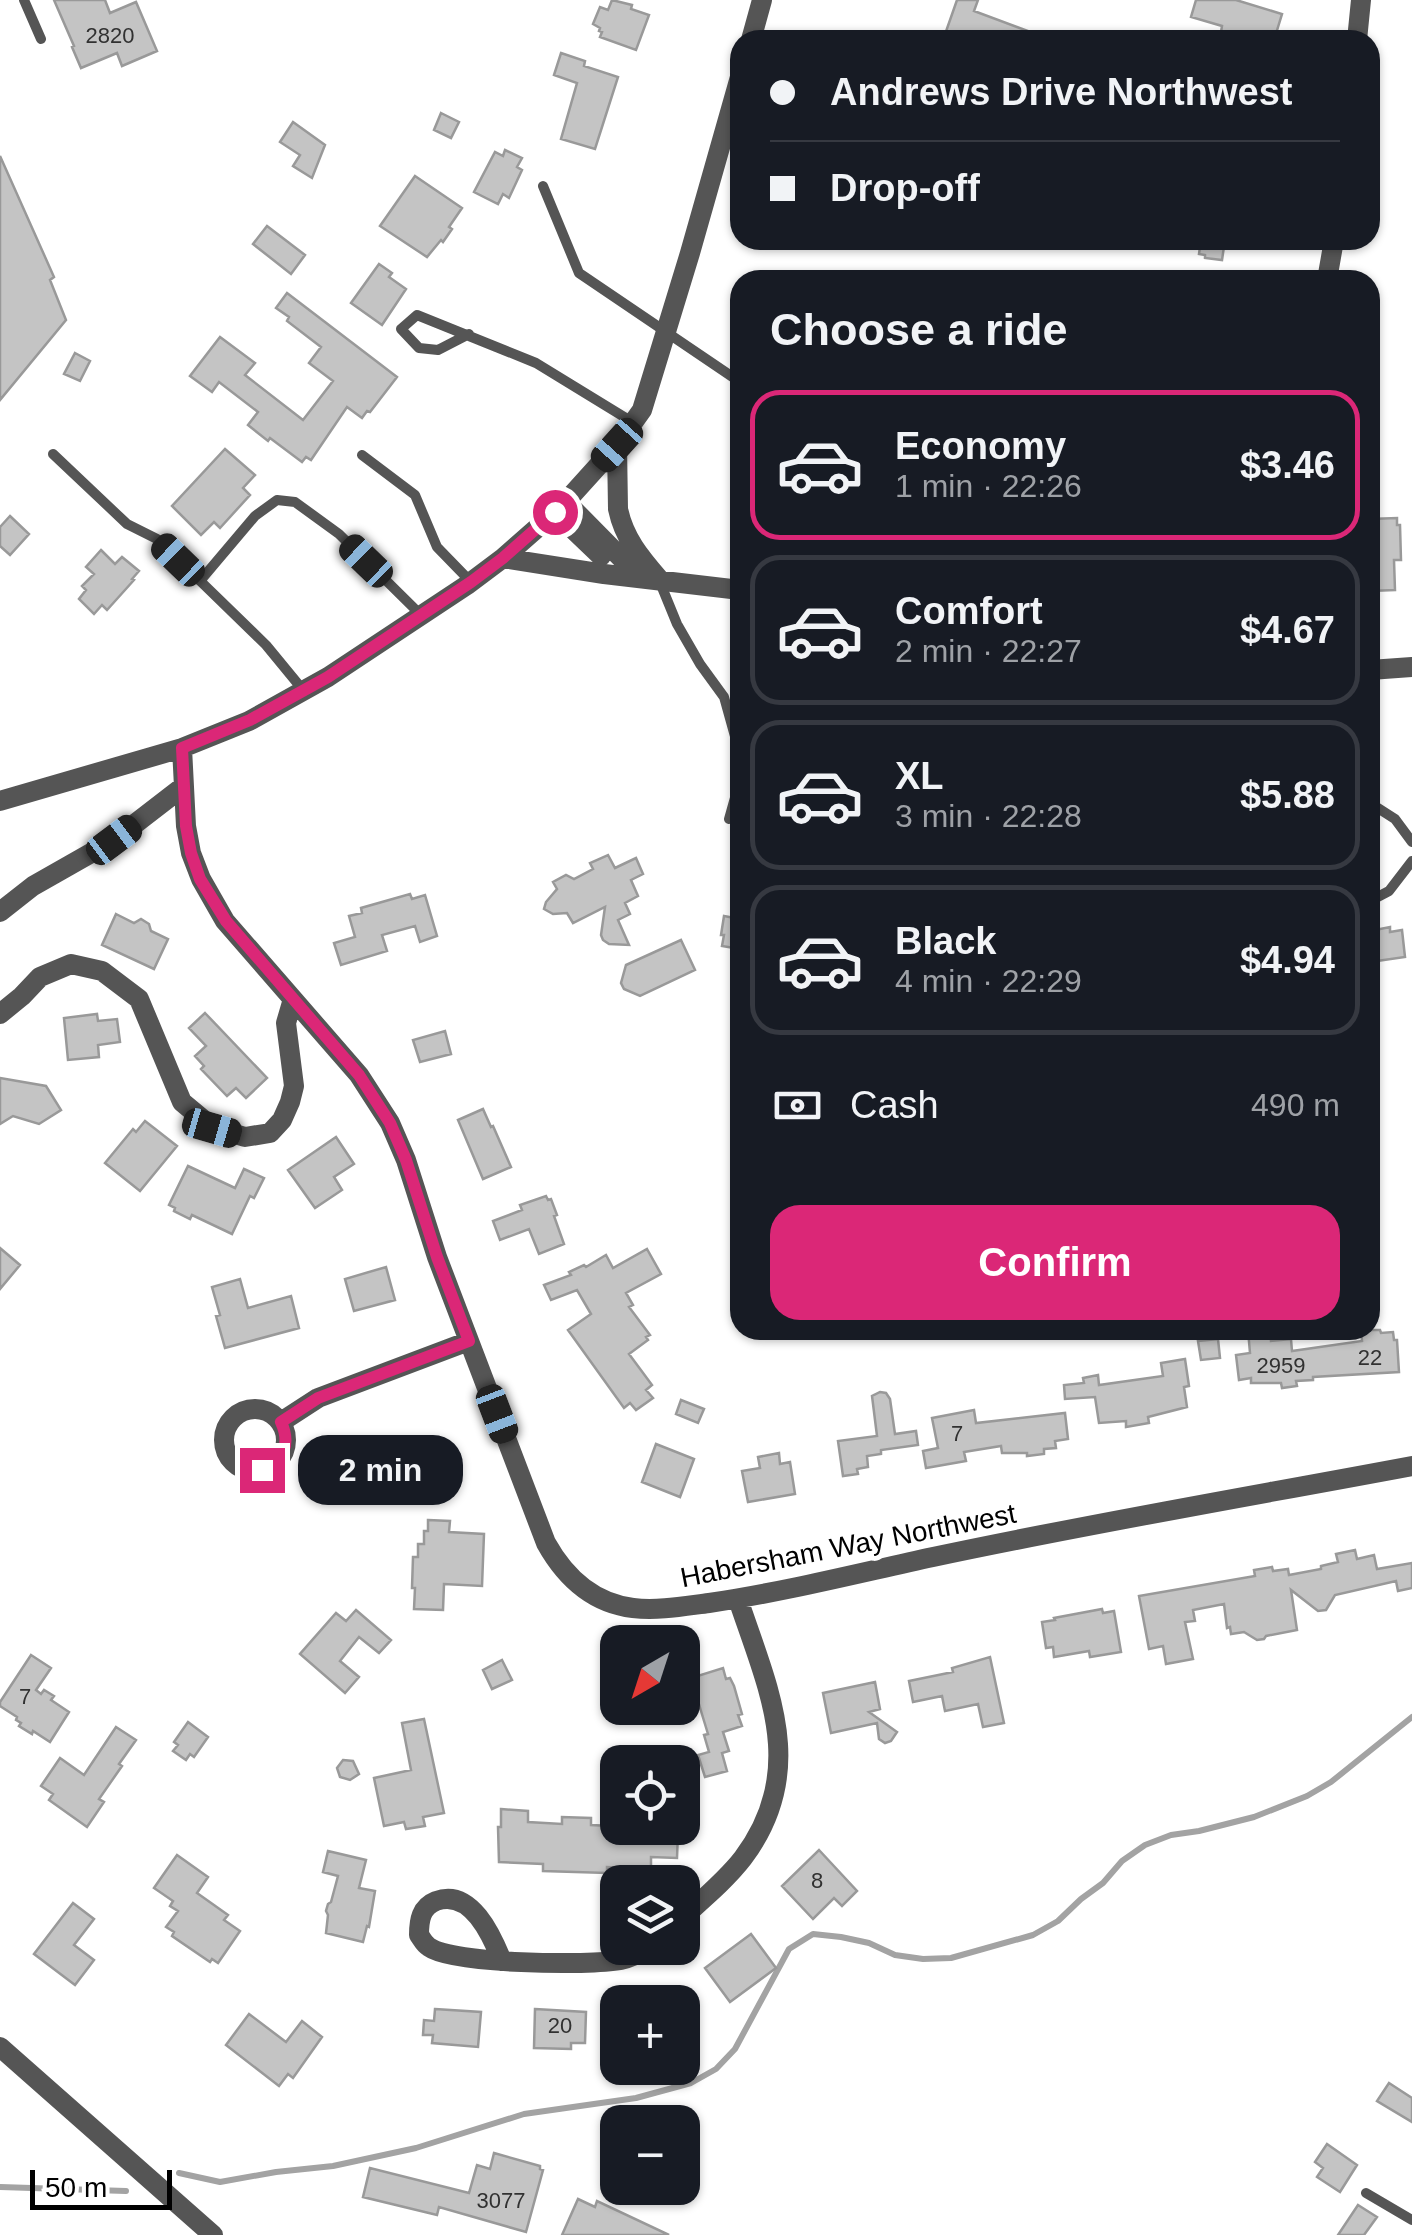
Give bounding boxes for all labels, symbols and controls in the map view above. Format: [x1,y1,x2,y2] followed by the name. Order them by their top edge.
[86,23,134,48] house number: 2820
[830,71,1292,113] text: Andrews Drive Northwest
[830,167,980,209] text: Drop-off
[770,304,1068,355] text: Choose a ride
[586,413,648,477] car
[775,420,865,510] icon: car
[895,425,1066,467] text: Economy
[1240,444,1335,486] text: $3.46
[895,468,1082,504] text: 1 min · 22:26
[533,490,578,535] route start
[146,528,210,592] car
[334,529,398,593] car
[775,585,865,675] icon: car
[895,590,1043,632] text: Comfort
[1240,609,1335,651] text: $4.67
[895,633,1082,669] text: 2 min · 22:27
[775,750,865,840] icon: car
[895,755,944,797] text: XL
[1240,774,1335,816] text: $5.88
[895,798,1082,834] text: 3 min · 22:28
[81,810,147,870] car
[775,915,865,1005] icon: car
[895,920,996,962] text: Black
[1240,939,1335,981] text: $4.94
[895,963,1082,999] text: 4 min · 22:29
[770,1078,825,1133] icon: cash
[850,1084,939,1126] text: Cash
[1251,1087,1340,1123] text: 490 m
[179,1105,245,1151] car
[770,1205,1340,1320] button: Confirm
[1358,1345,1382,1370] house number: 22
[1257,1353,1305,1378] house number: 2959
[472,1381,522,1447] car
[951,1421,963,1446] house number: 7
[297,1435,462,1505] callout: 2 min
[240,1448,285,1493] route end
[339,1452,422,1488] text: 2 min
[678,1498,1019,1593] street label: Habersham Way Northwest
[600,1625,700,1725] north arrow
[600,1625,700,2205] map controls
[19,1684,31,1709] house number: 7
[600,1745,700,1845] button: locate
[600,1865,700,1965] button: layers
[811,1868,823,1893] house number: 8
[600,1985,700,2085] button: +
[548,2013,572,2038] house number: 20
[600,2105,700,2205] button: −
[30,2165,172,2210] scale bar
[45,2172,107,2203] text: 50 m
[477,2188,525,2213] house number: 3077

